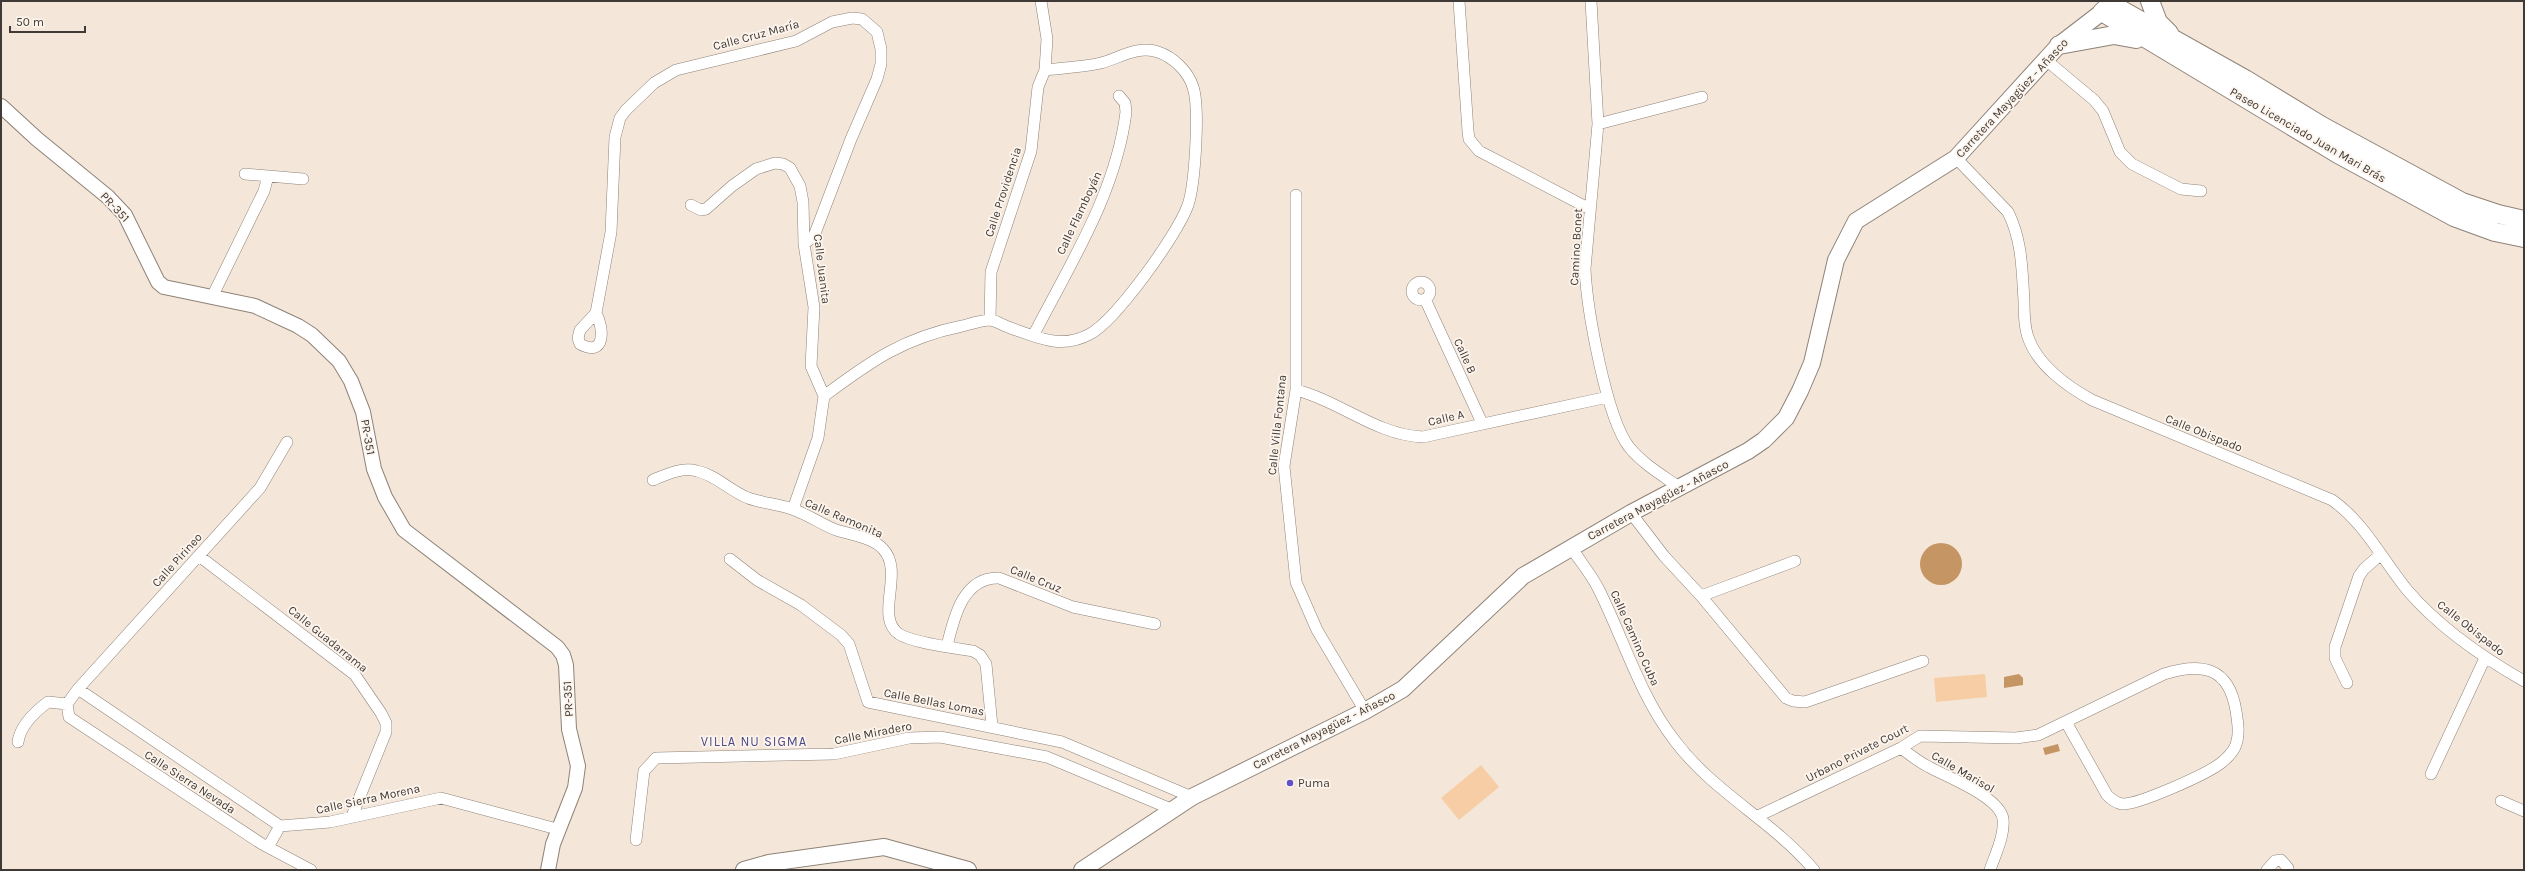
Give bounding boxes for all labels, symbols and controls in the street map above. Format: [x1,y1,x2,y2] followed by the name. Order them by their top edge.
[10,8,85,34] scale bar
[16,15,44,29] text: 50 m
[711,17,801,53] street label: Calle Cruz María
[1953,36,2071,160] street label: Carretera Mayagüez - Añasco
[2227,84,2389,186] street label: Paseo Licenciado Juan Mari Brás
[982,145,1024,239] street label: Calle Providencia
[1054,169,1104,257] street label: Calle Flamboyán
[98,189,132,225] street label: PR-351
[1567,208,1585,286] street label: Camino Bonet
[811,233,833,305] street label: Calle Juanita
[1451,336,1479,376] street label: Calle B
[1265,374,1289,476] street label: Calle Villa Fontana
[1427,407,1466,429] street label: Calle A
[2163,411,2245,455] street label: Calle Obispado
[358,418,378,456] street label: PR-351
[1585,457,1731,543] street label: Carretera Mayagüez - Añasco
[803,495,885,541] street label: Calle Ramonita
[149,530,205,590] street label: Calle Pirineo
[1008,562,1064,596] street label: Calle Cruz
[1608,588,1662,688] street label: Calle Camino Cuba
[2434,597,2508,659] street label: Calle Obispado
[285,603,371,675] street label: Calle Guadarrama
[560,681,576,717] street label: PR-351
[883,685,985,719] street label: Calle Bellas Lomas
[1251,688,1397,772] street label: Carretera Mayagüez - Añasco
[833,719,913,747] street label: Calle Miradero
[1803,721,1911,785] street label: Urbano Private Court
[701,734,807,749] district label: VILLA NU SIGMA
[142,747,238,817] street label: Calle Sierra Nevada
[1929,748,1997,796] street label: Calle Marisol
[1298,776,1330,790] place label: Puma
[1285,778,1295,788] marker: Puma
[315,781,421,817] street label: Calle Sierra Morena

